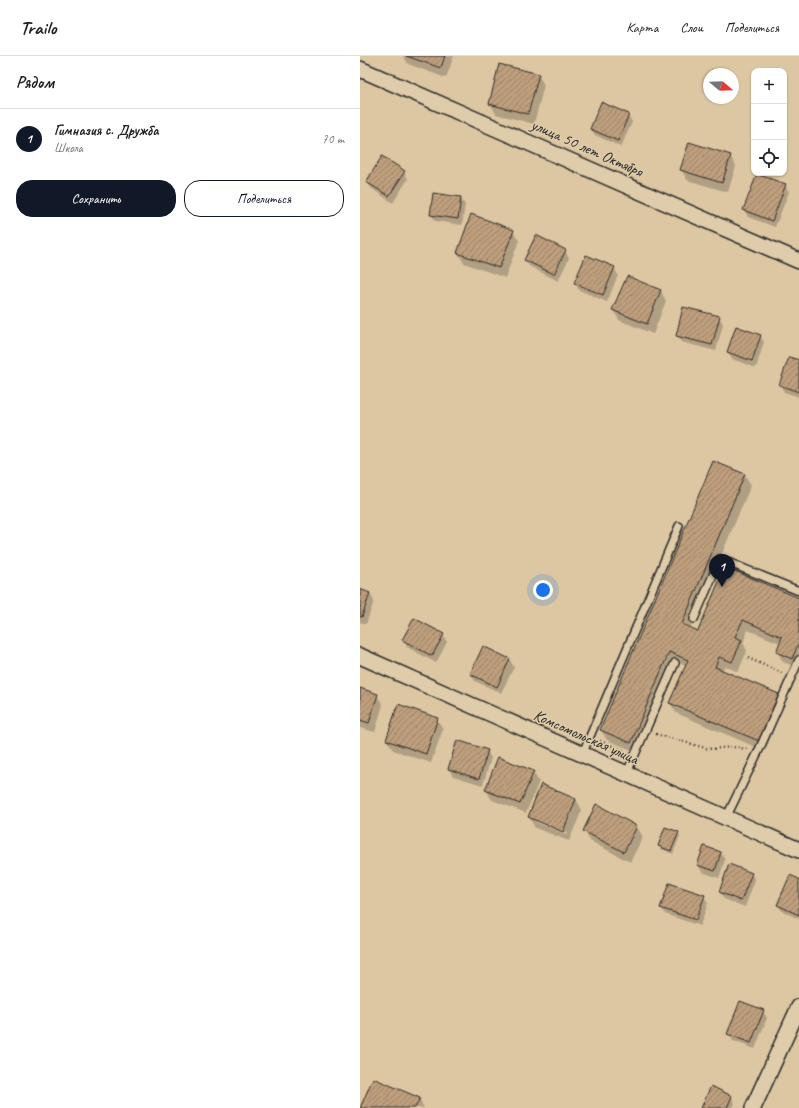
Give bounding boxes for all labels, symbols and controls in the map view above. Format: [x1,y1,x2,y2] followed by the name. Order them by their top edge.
[20,16,56,40] text: Trailo
[626,19,658,36] text: Карта
[680,19,703,36] text: Слои
[725,19,779,36] text: Поделиться
[703,68,739,104] north arrow
[751,68,787,176] map controls
[751,68,787,104] button: +
[16,72,54,93] text: Рядом
[751,104,787,140] button: −
[527,114,647,182] street label: улица 50 лет Октября
[54,121,159,140] text: Гимназия с. Дружба
[26,131,32,147] text: 1
[322,131,344,147] text: 70 m
[54,140,83,156] text: Школа
[751,140,787,176] button: locate
[16,180,176,217] button: Сохранить
[184,180,344,217] button: Поделиться
[709,554,735,587] pin: 1
[533,580,553,600] your location
[530,705,643,770] street label: Комсомольская улица

